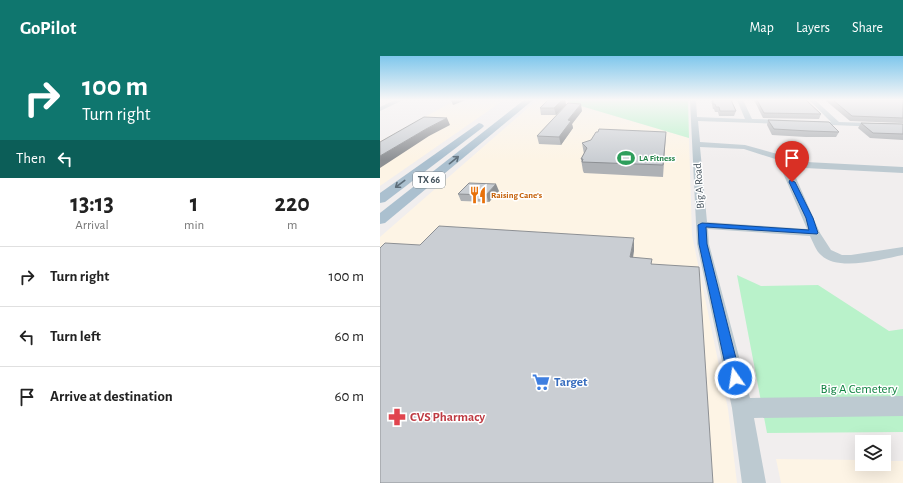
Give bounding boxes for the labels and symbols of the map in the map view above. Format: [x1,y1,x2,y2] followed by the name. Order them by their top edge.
[775,141,809,182] pin
[616,148,636,168] sports icon: LA Fitness
[639,154,676,163] place label: LA Fitness
[449,156,460,165] one-way arrow
[692,162,706,209] street label: Big A Road
[413,172,445,188] road number: TX 66
[394,180,405,188] one-way arrow
[468,185,488,205] restaurant icon: Raising Cane's
[491,191,543,200] place label: Raising Cane's
[714,357,756,399] position arrow
[531,372,551,392] supermarket icon: Target
[554,376,588,389] place label: Target
[820,383,898,396] park label: Big A Cemetery
[387,407,407,427] pharmacy icon: CVS Pharmacy
[410,411,485,424] place label: CVS Pharmacy

